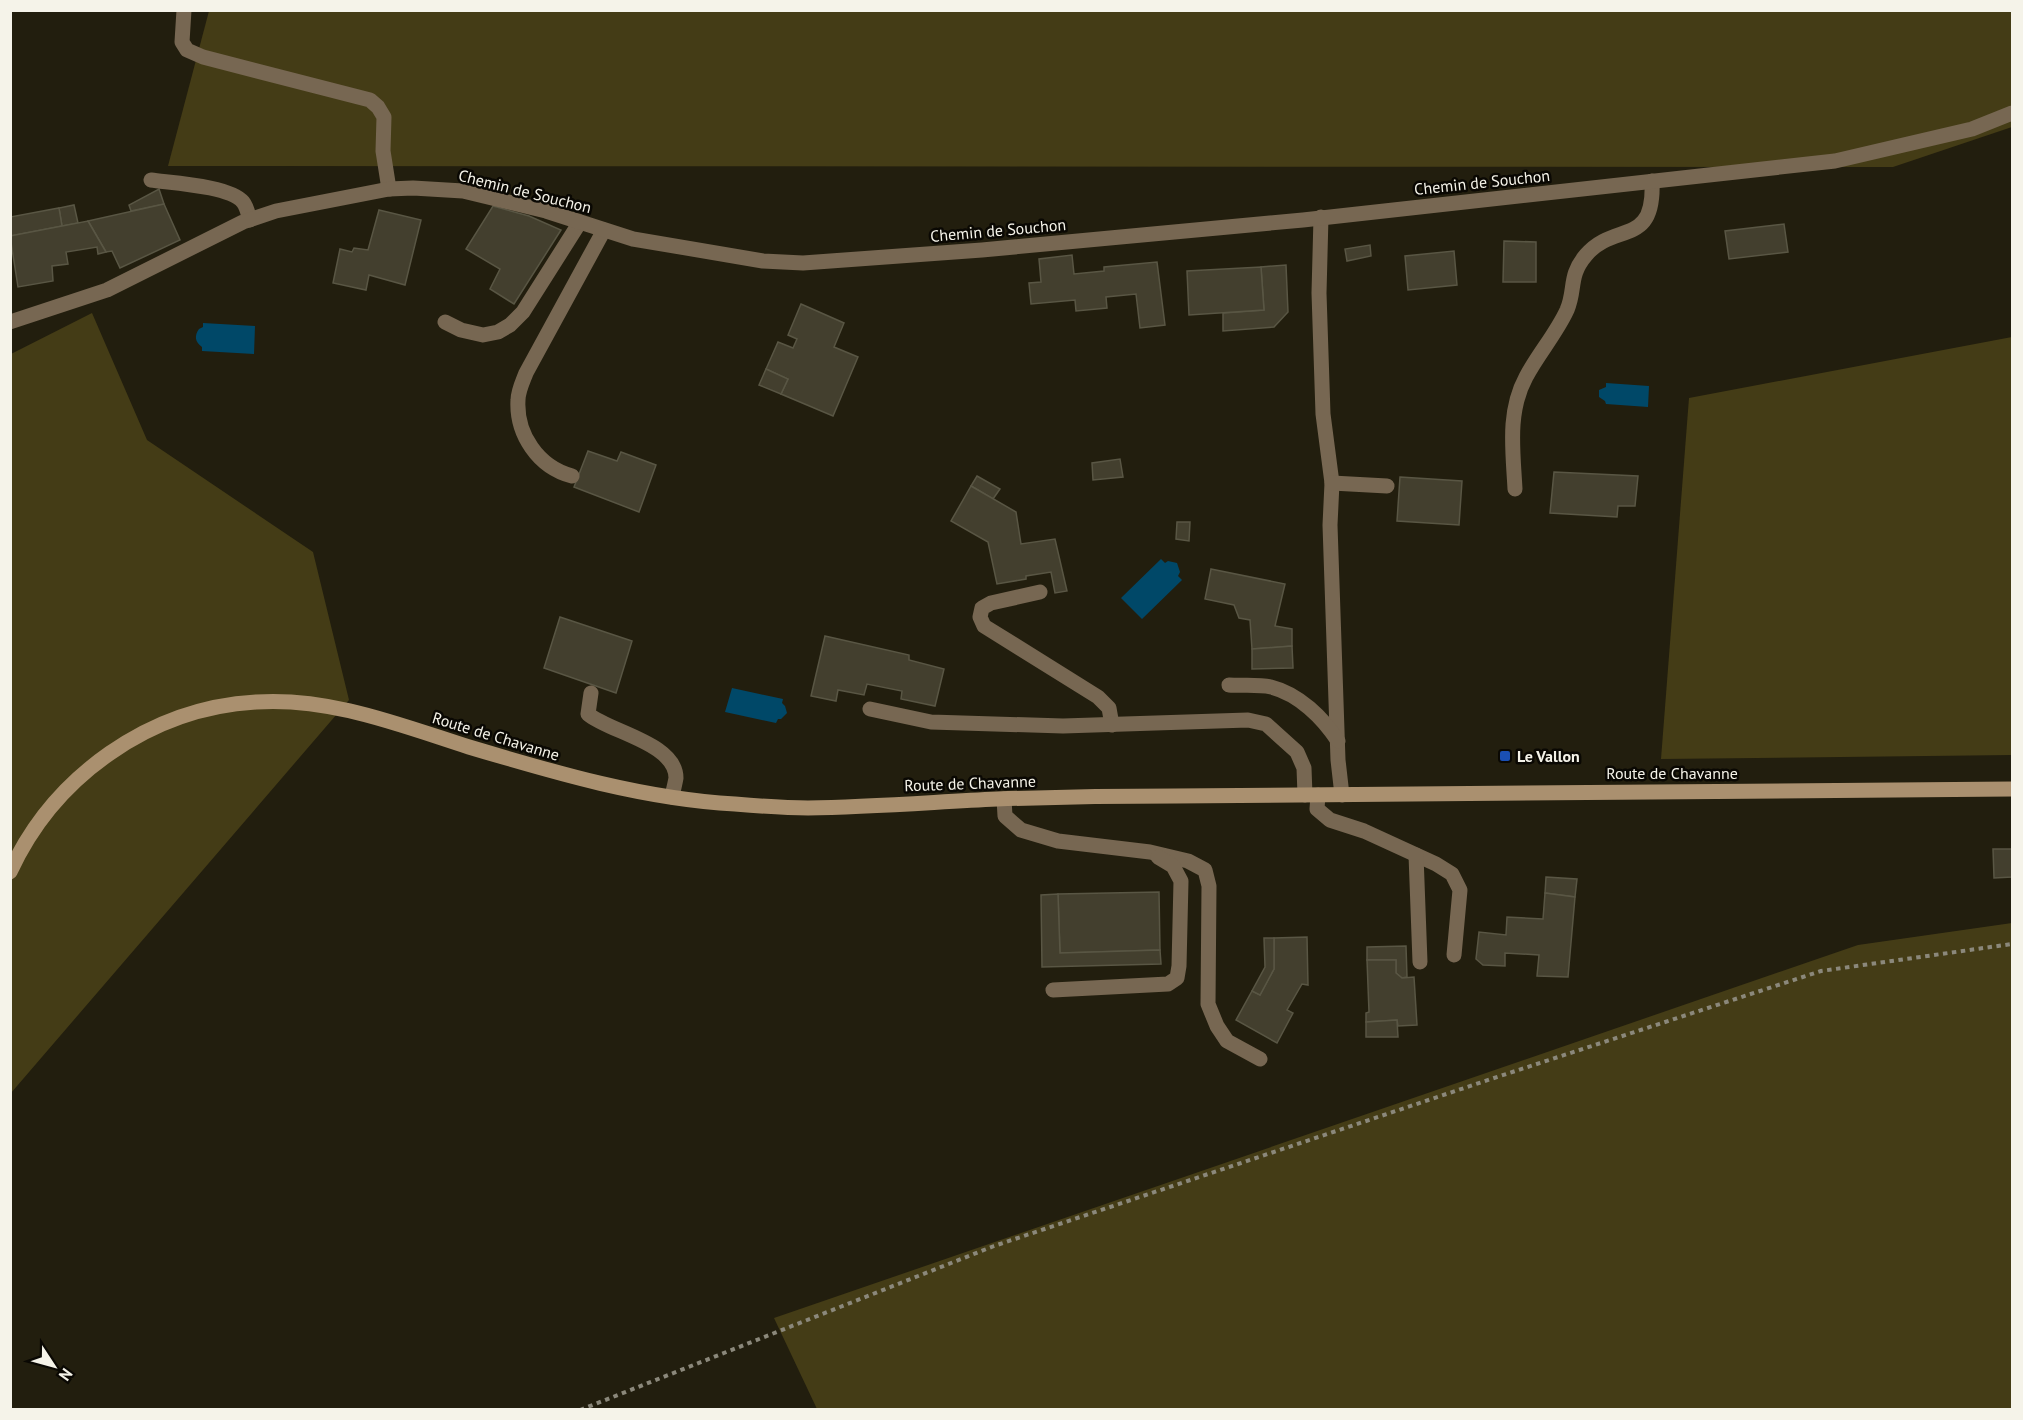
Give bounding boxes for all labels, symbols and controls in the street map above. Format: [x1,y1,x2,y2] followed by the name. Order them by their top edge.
[456,165,594,217] street label: Chemin de Souchon
[1413,165,1551,199] street label: Chemin de Souchon
[929,214,1067,246] street label: Chemin de Souchon
[430,707,562,765] street label: Route de Chavanne
[1517,746,1580,766] place label: Le Vallon
[1498,749,1512,763] marker: Le Vallon
[1606,763,1738,783] street label: Route de Chavanne
[904,771,1036,795] street label: Route de Chavanne
[24,1336,84,1396] north arrow
[55,1365,77,1385] text: N

